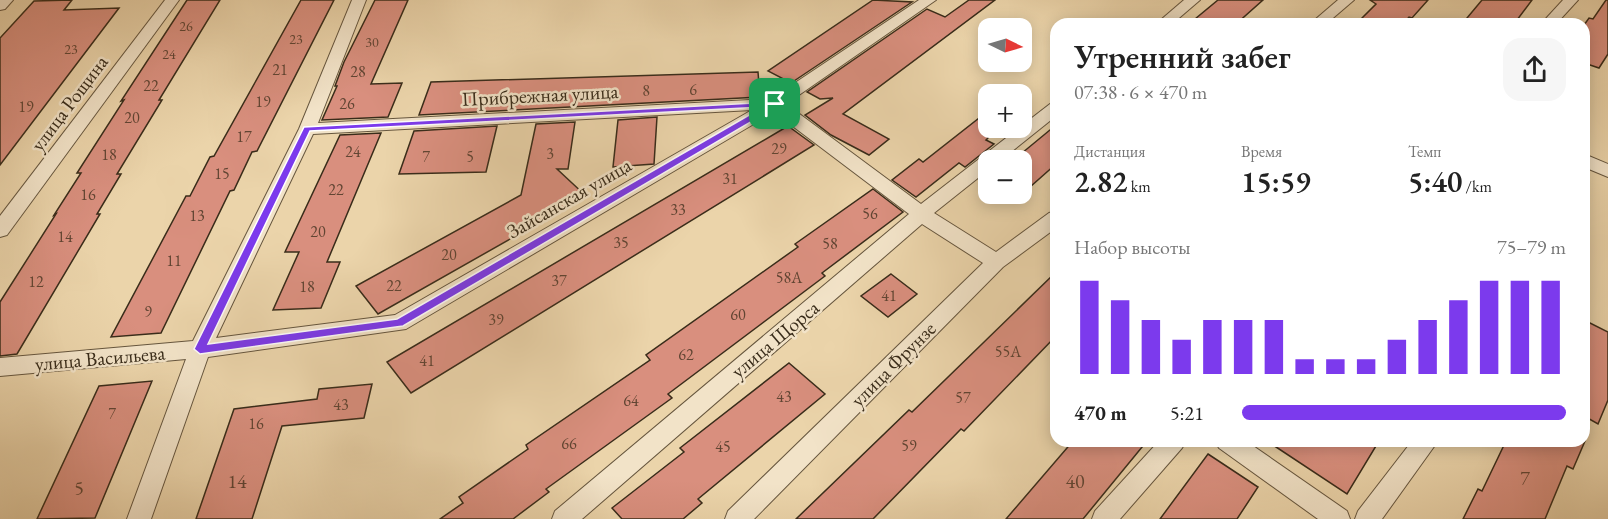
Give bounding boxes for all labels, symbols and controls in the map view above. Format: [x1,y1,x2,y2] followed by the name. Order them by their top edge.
[179,17,193,35] house number: 26
[978,18,1032,72] north arrow
[978,18,1032,204] map controls
[289,30,303,48] house number: 23
[365,33,379,51] house number: 30
[1074,35,1291,78] text: Утренний забег
[1503,38,1566,101] button: share
[64,40,78,58] house number: 23
[162,45,176,63] house number: 24
[24,50,114,156] street label: улица Рощина
[272,59,288,80] house number: 21
[350,61,366,82] house number: 28
[143,75,159,96] house number: 22
[461,78,619,112] street label: Прибрежная улица
[749,78,800,129] pin
[689,79,697,100] house number: 6
[1074,79,1207,105] text: 07:38 · 6 × 470 m
[642,80,650,101] house number: 8
[978,84,1032,138] button: +
[758,87,791,120] icon: arrive
[255,91,271,112] house number: 19
[339,93,355,114] house number: 26
[18,96,34,117] house number: 19
[124,107,140,128] house number: 20
[236,126,252,147] house number: 17
[771,138,787,159] house number: 29
[345,141,361,162] house number: 24
[1074,141,1145,162] text: Дистанция
[1241,141,1282,162] text: Время
[1408,141,1441,162] text: Темп
[546,143,554,164] house number: 3
[101,144,117,165] house number: 18
[422,146,430,167] house number: 7
[466,146,474,167] house number: 5
[978,150,1032,204] button: −
[502,152,636,244] street label: Зайсанская улица
[1074,162,1127,201] text: 2.82
[1241,162,1311,201] text: 15:59
[1408,162,1462,201] text: 5:40
[214,163,230,184] house number: 15
[722,168,738,189] house number: 31
[1127,176,1151,197] text: km
[1462,176,1492,197] text: /km
[328,179,344,200] house number: 22
[80,184,96,205] house number: 16
[670,199,686,220] house number: 33
[862,203,878,224] house number: 56
[189,205,205,226] house number: 13
[310,221,326,242] house number: 20
[57,226,73,247] house number: 14
[613,232,629,253] house number: 35
[822,233,838,254] house number: 58
[1074,234,1190,260] text: Набор высоты
[1497,234,1566,260] text: 75–79 m
[441,244,457,265] house number: 20
[166,250,182,271] house number: 11
[776,267,803,288] house number: 58А
[551,270,567,291] house number: 37
[28,271,44,292] house number: 12
[386,275,402,296] house number: 22
[299,276,315,297] house number: 18
[881,285,897,306] house number: 41
[725,294,825,384] street label: улица Щорса
[144,301,152,322] house number: 9
[730,304,746,325] house number: 60
[488,309,504,330] house number: 39
[845,316,941,412] street label: улица Фрунзе
[34,339,166,377] street label: улица Васильева
[995,341,1022,362] house number: 55А
[678,344,694,365] house number: 62
[419,350,435,371] house number: 41
[776,386,792,407] house number: 43
[955,387,971,408] house number: 57
[623,390,639,411] house number: 64
[333,394,349,415] house number: 43
[1074,400,1127,426] text: 470 m
[1170,400,1204,426] text: 5:21
[108,403,116,424] house number: 7
[248,413,264,434] house number: 16
[561,433,577,454] house number: 66
[901,435,917,456] house number: 59
[715,436,731,457] house number: 45
[1520,465,1530,491] house number: 7
[227,468,247,494] house number: 14
[1065,468,1085,494] house number: 40
[74,475,84,501] house number: 5

